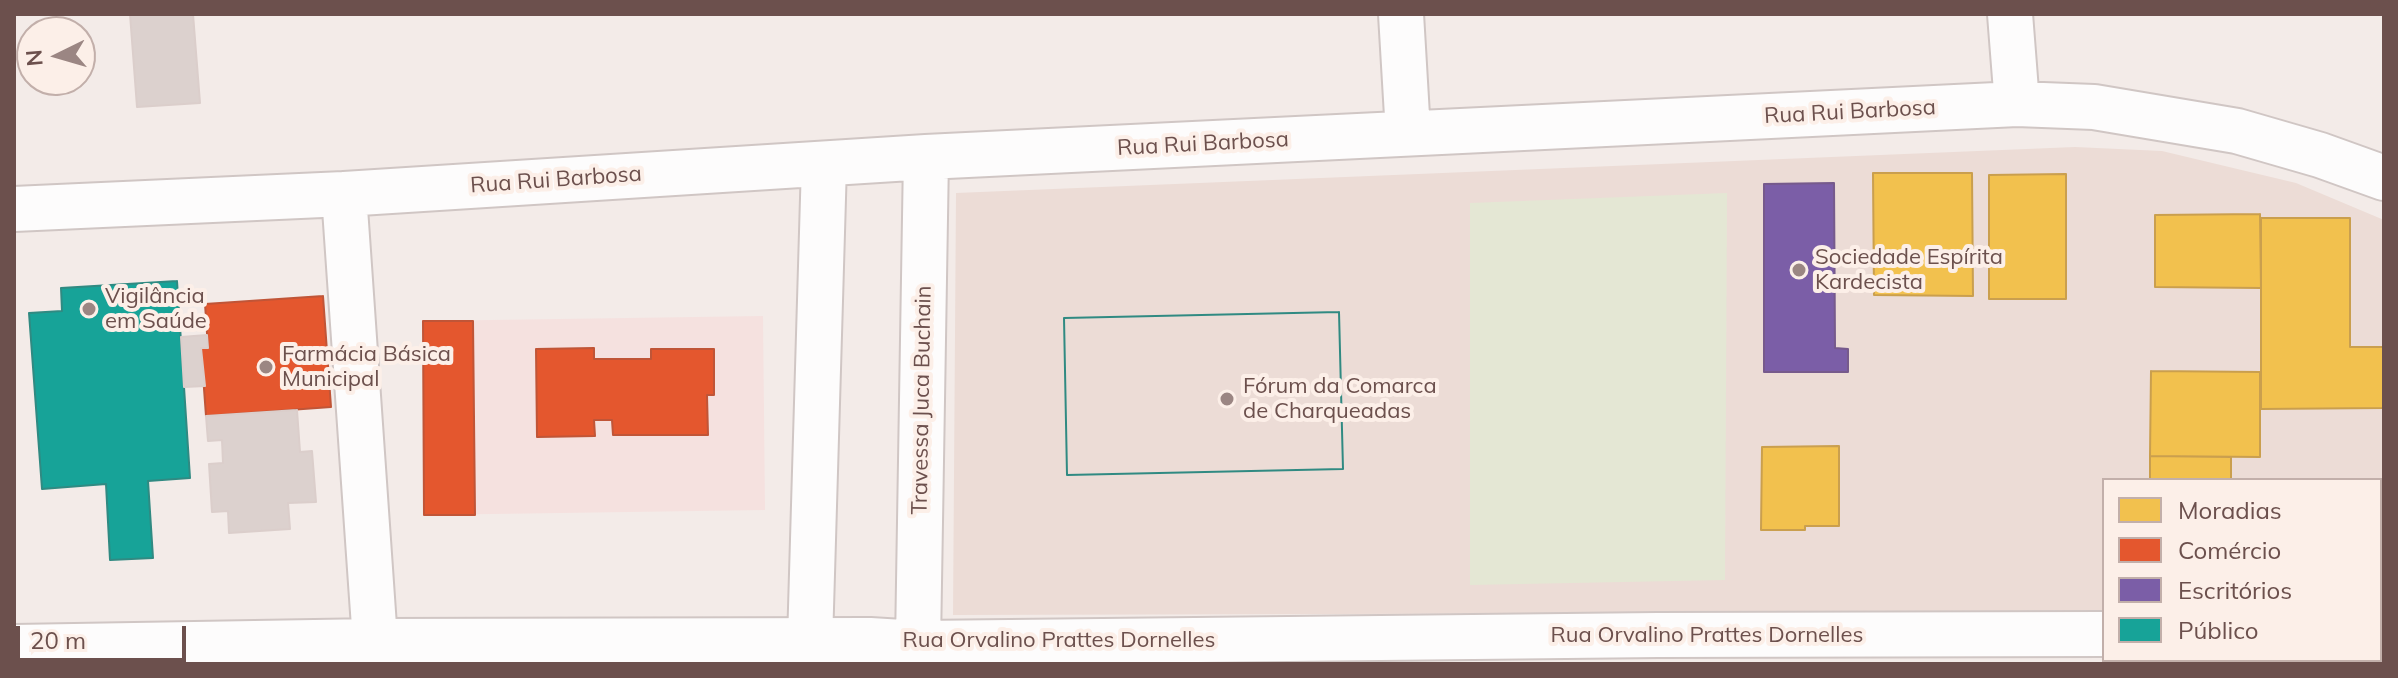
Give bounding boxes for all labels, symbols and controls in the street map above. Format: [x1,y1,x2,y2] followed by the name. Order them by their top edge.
[16,16,96,96] north arrow
[19,48,49,67] text: N
[1764,94,1936,130] street label: Rua Rui Barbosa
[1117,126,1289,162] street label: Rua Rui Barbosa
[469,161,643,199] street label: Rua Rui Barbosa
[1815,244,2003,296] place label: Sociedade Espírita Kardecista
[1790,261,1808,279] marker: Sociedade Espírita Kardecista
[105,283,207,334] place label: Vigilância em Saúde
[907,285,937,515] street label: Travessa Juca Buchain
[80,300,98,318] marker: Vigilância em Saúde
[282,341,451,392] place label: Farmácia Básica Municipal
[257,358,275,376] marker: Farmácia Básica Municipal
[1243,373,1437,424] place label: Fórum da Comarca de Charqueadas
[1218,390,1236,408] marker: Fórum da Comarca de Charqueadas
[2102,478,2382,662] legend
[2178,495,2282,525] text: Moradias
[2178,535,2281,565] text: Comércio
[2178,575,2292,605] text: Escritórios
[20,610,190,660] scale bar
[2178,615,2259,645] text: Público
[1551,622,1863,648] street label: Rua Orvalino Prattes Dornelles
[30,625,86,655] text: 20 m
[903,627,1215,653] street label: Rua Orvalino Prattes Dornelles

